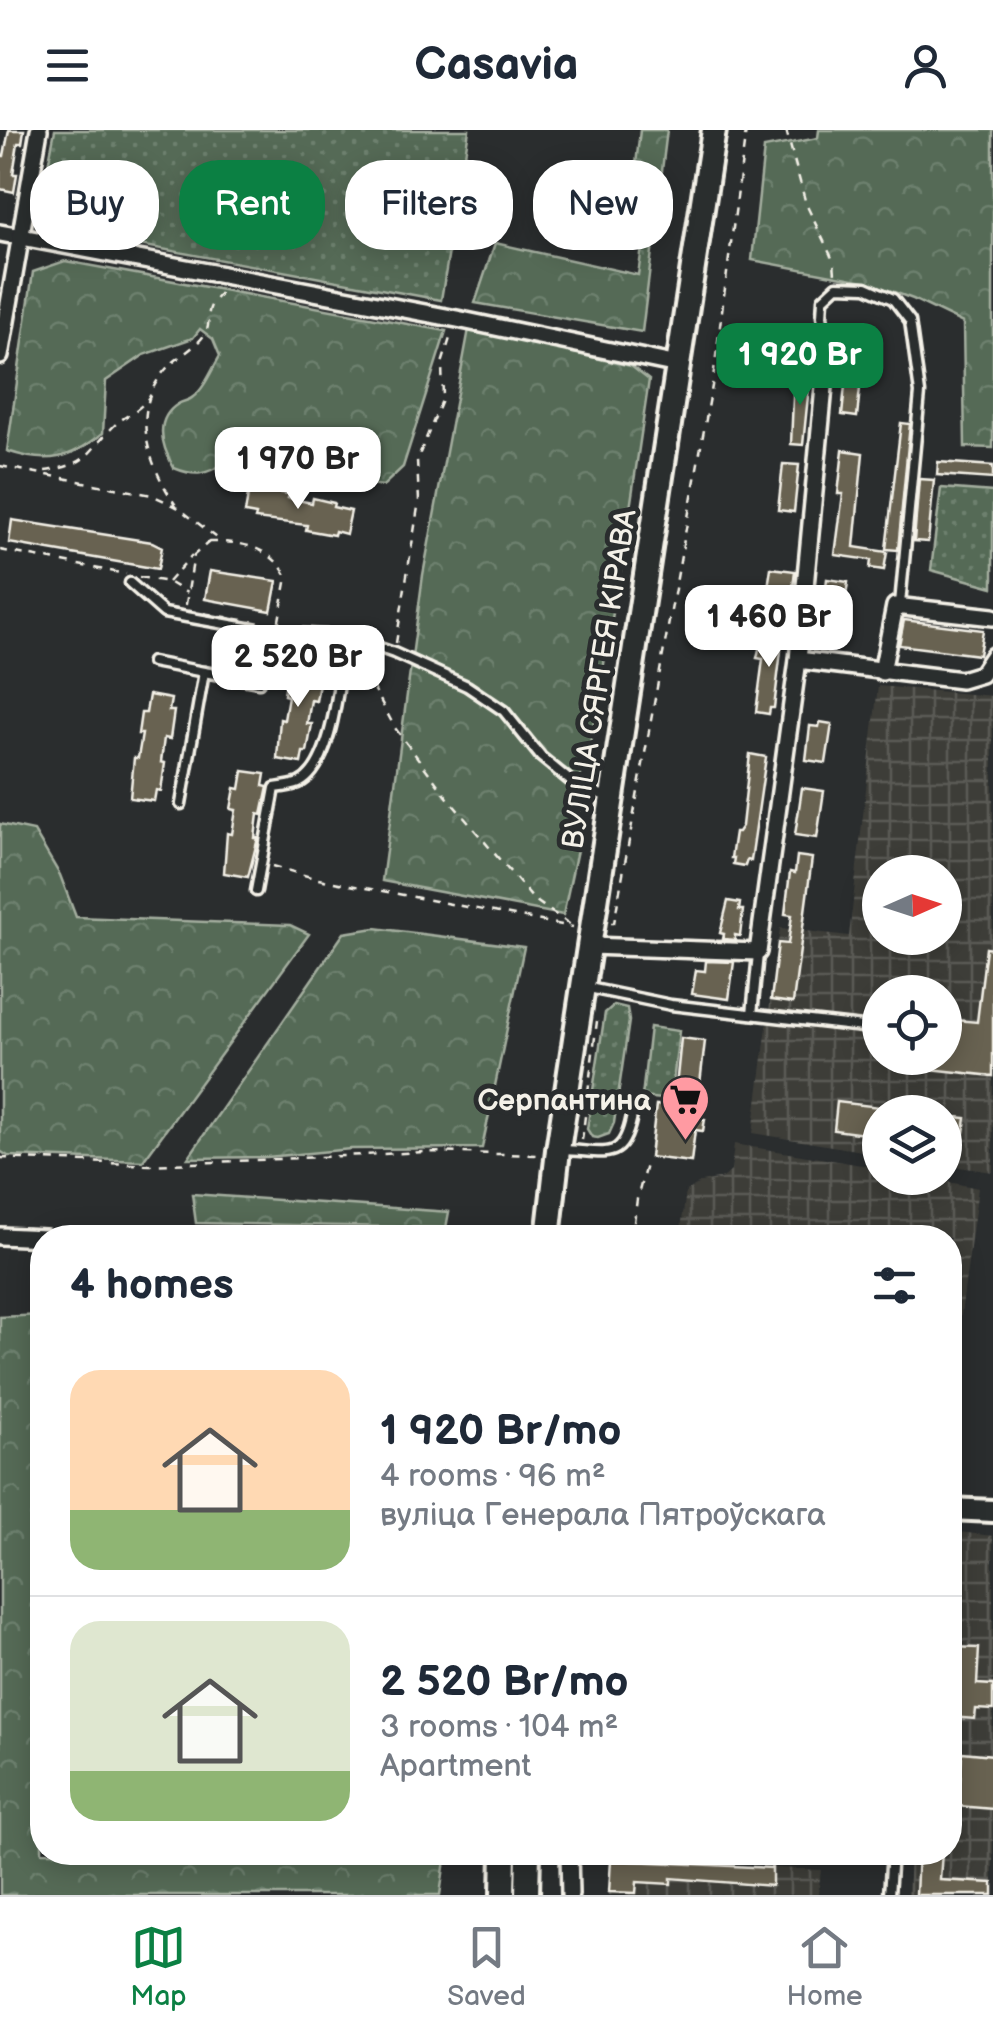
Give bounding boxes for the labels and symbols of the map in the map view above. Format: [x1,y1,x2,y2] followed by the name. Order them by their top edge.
[697,323,903,408] pin: 1 920 Br
[195,427,401,512] pin: 1 970 Br
[555,506,645,851] street label: ВУЛІЦА СЯРГЕЯ КІРАВА
[666,585,872,670] pin: 1 460 Br
[195,625,401,710] pin: 2 520 Br
[862,855,962,955] north arrow
[660,1074,712,1142] supermarket icon: Серпантина
[478,1083,652,1119] place label: Серпантина

